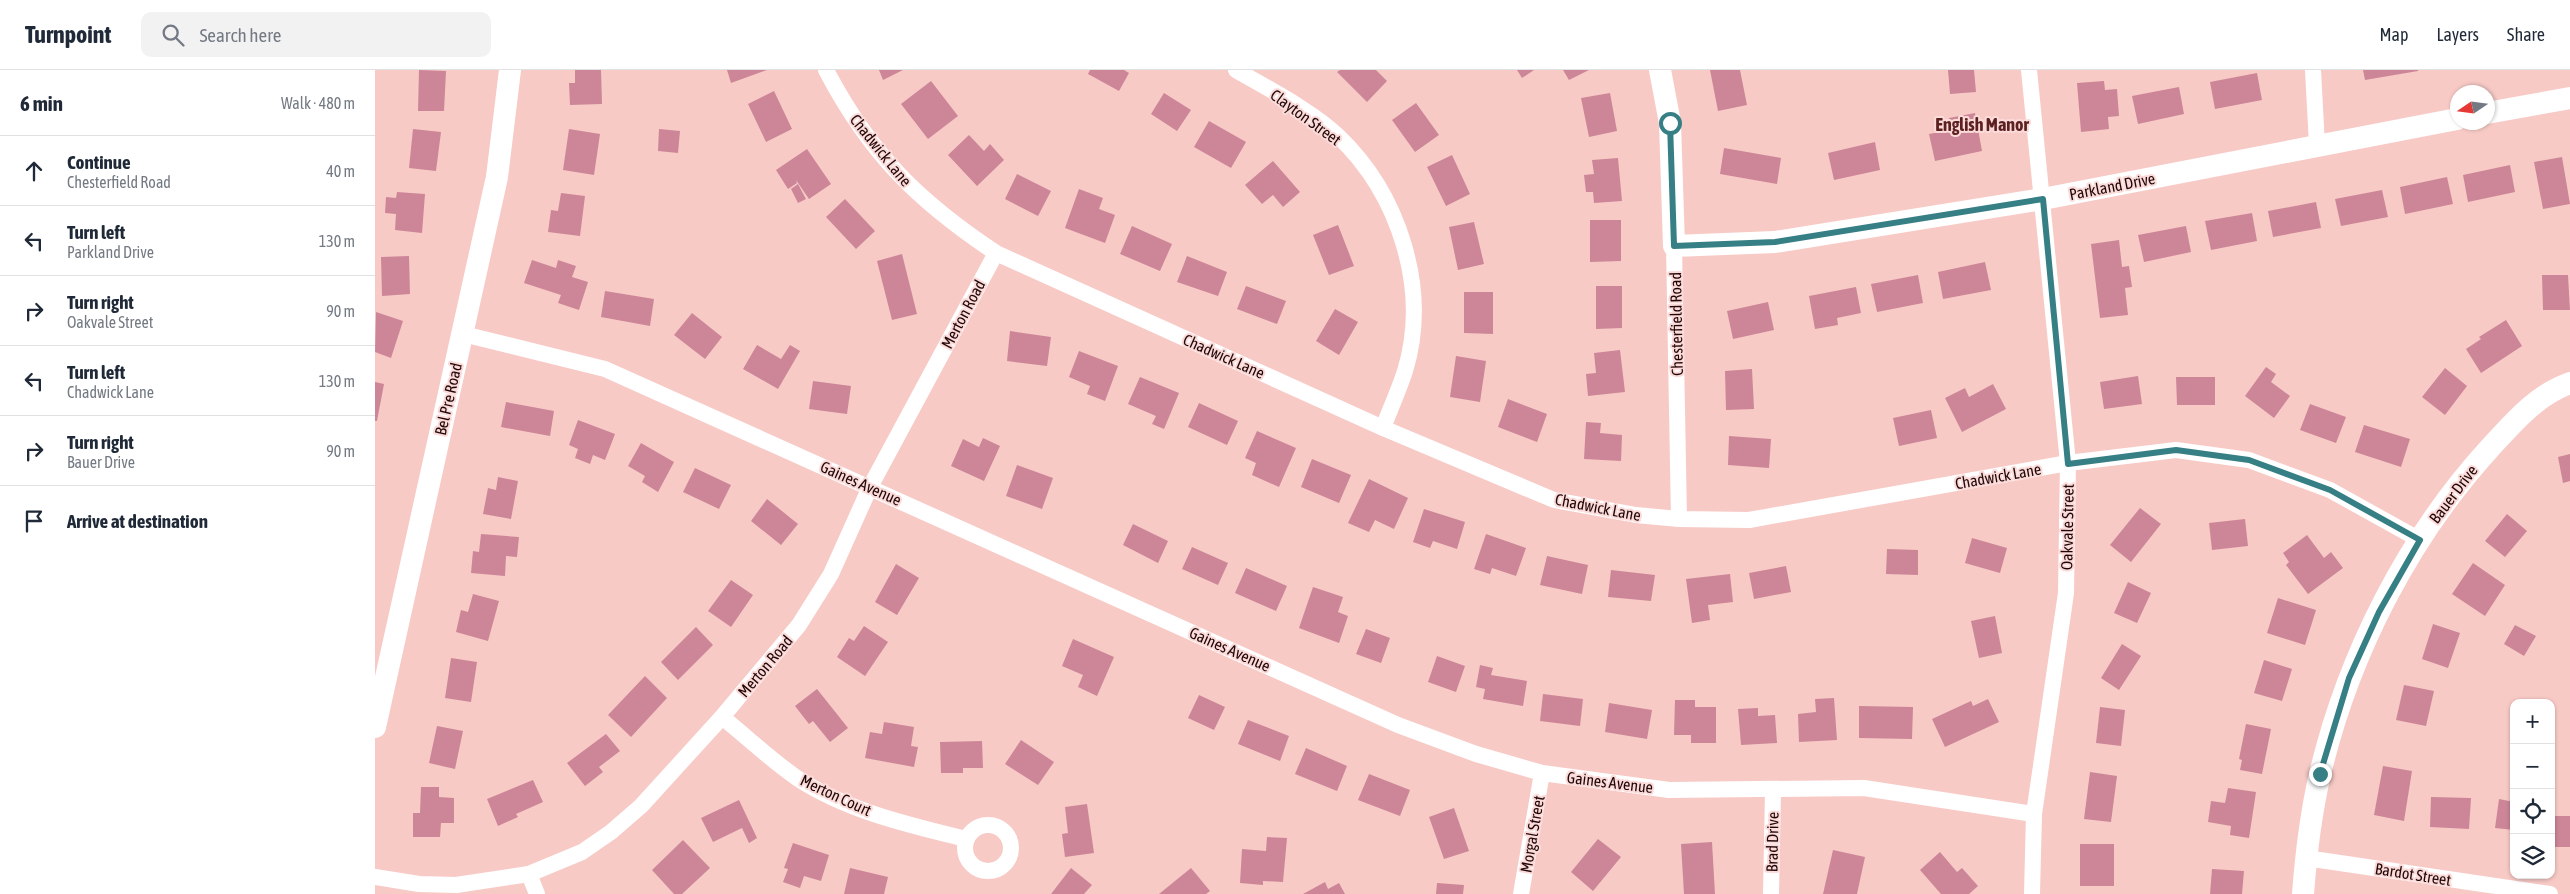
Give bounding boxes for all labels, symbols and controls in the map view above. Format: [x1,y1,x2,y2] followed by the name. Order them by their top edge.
[141,12,491,57] search box
[25,21,111,48] text: Turnpoint
[159,21,187,49] icon: search
[199,24,281,46] text: Search here
[2379,24,2408,45] text: Map
[2436,24,2479,45] text: Layers
[2507,24,2545,45] text: Share
[1267,85,1345,150] street label: Clayton Street
[2450,85,2495,130] north arrow
[20,91,63,115] text: 6 min
[281,94,355,112] text: Walk · 480 m
[847,111,915,189] street label: Chadwick Lane
[1659,112,1682,135] route start
[1935,114,2029,135] district label: English Manor
[67,151,131,173] text: Continue
[20,157,48,185] icon: ahead
[326,162,355,180] text: 40 m
[2068,169,2156,203] street label: Parkland Drive
[67,173,171,191] text: Chesterfield Road
[67,221,125,243] text: Turn left
[20,227,48,255] icon: left
[319,232,355,250] text: 130 m
[67,243,154,261] text: Parkland Drive
[1666,272,1686,376] street label: Chesterfield Road
[937,277,989,351] street label: Merton Road
[67,291,134,313] text: Turn right
[20,297,48,325] icon: right
[326,302,355,320] text: 90 m
[67,313,153,331] text: Oakvale Street
[1181,330,1267,382] street label: Chadwick Lane
[67,361,125,383] text: Turn left
[431,361,465,437] street label: Bel Pre Road
[20,367,48,395] icon: left
[319,372,355,390] text: 130 m
[67,383,154,401] text: Chadwick Lane
[67,431,134,453] text: Turn right
[20,437,48,465] icon: right
[326,442,355,460] text: 90 m
[67,453,135,471] text: Bauer Drive
[818,457,904,509] street label: Gaines Avenue
[1954,460,2042,492] street label: Chadwick Lane
[2425,461,2481,527] street label: Bauer Drive
[2057,483,2077,570] street label: Oakvale Street
[1554,490,1642,524] street label: Chadwick Lane
[20,507,48,535] icon: arrive
[67,510,208,532] text: Arrive at destination
[1187,623,1273,675] street label: Gaines Avenue
[734,631,796,701] street label: Merton Road
[2510,699,2555,879] map controls
[2510,699,2555,744] button: +
[2510,744,2555,789] button: −
[2309,763,2332,786] route end
[1566,768,1654,796] street label: Gaines Avenue
[798,771,875,819] street label: Merton Court
[2510,789,2555,834] button: locate
[1516,794,1549,874] street label: Morgal Street
[1762,812,1782,872] street label: Brad Drive
[2510,834,2555,879] button: layers
[2374,859,2453,889] street label: Bardot Street

